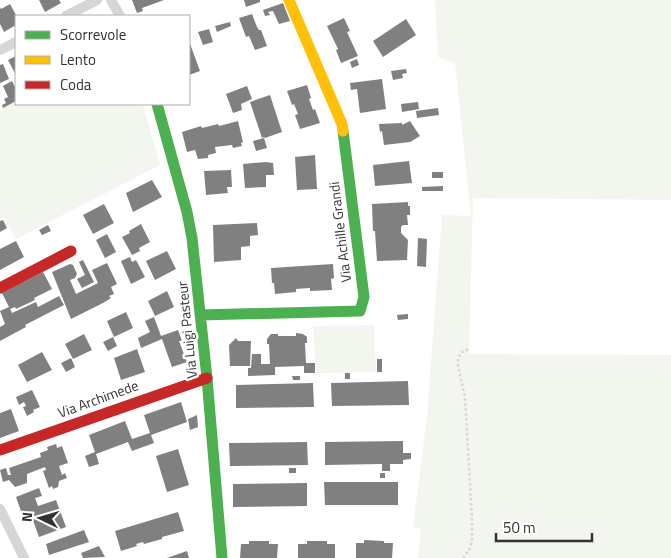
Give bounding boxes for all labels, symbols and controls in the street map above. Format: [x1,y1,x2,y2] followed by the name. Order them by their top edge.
[15,15,190,105] legend
[60,23,126,46] text: Scorrevole
[60,48,96,71] text: Lento
[60,73,92,96] text: Coda
[323,180,356,284] street label: Via Achille Grandi
[171,280,202,380] street label: Via Luigi Pasteur
[55,374,141,423] street label: Via Archimede
[15,493,65,543] north arrow
[496,510,592,542] scale bar
[16,511,37,523] text: N
[503,516,536,539] text: 50 m

